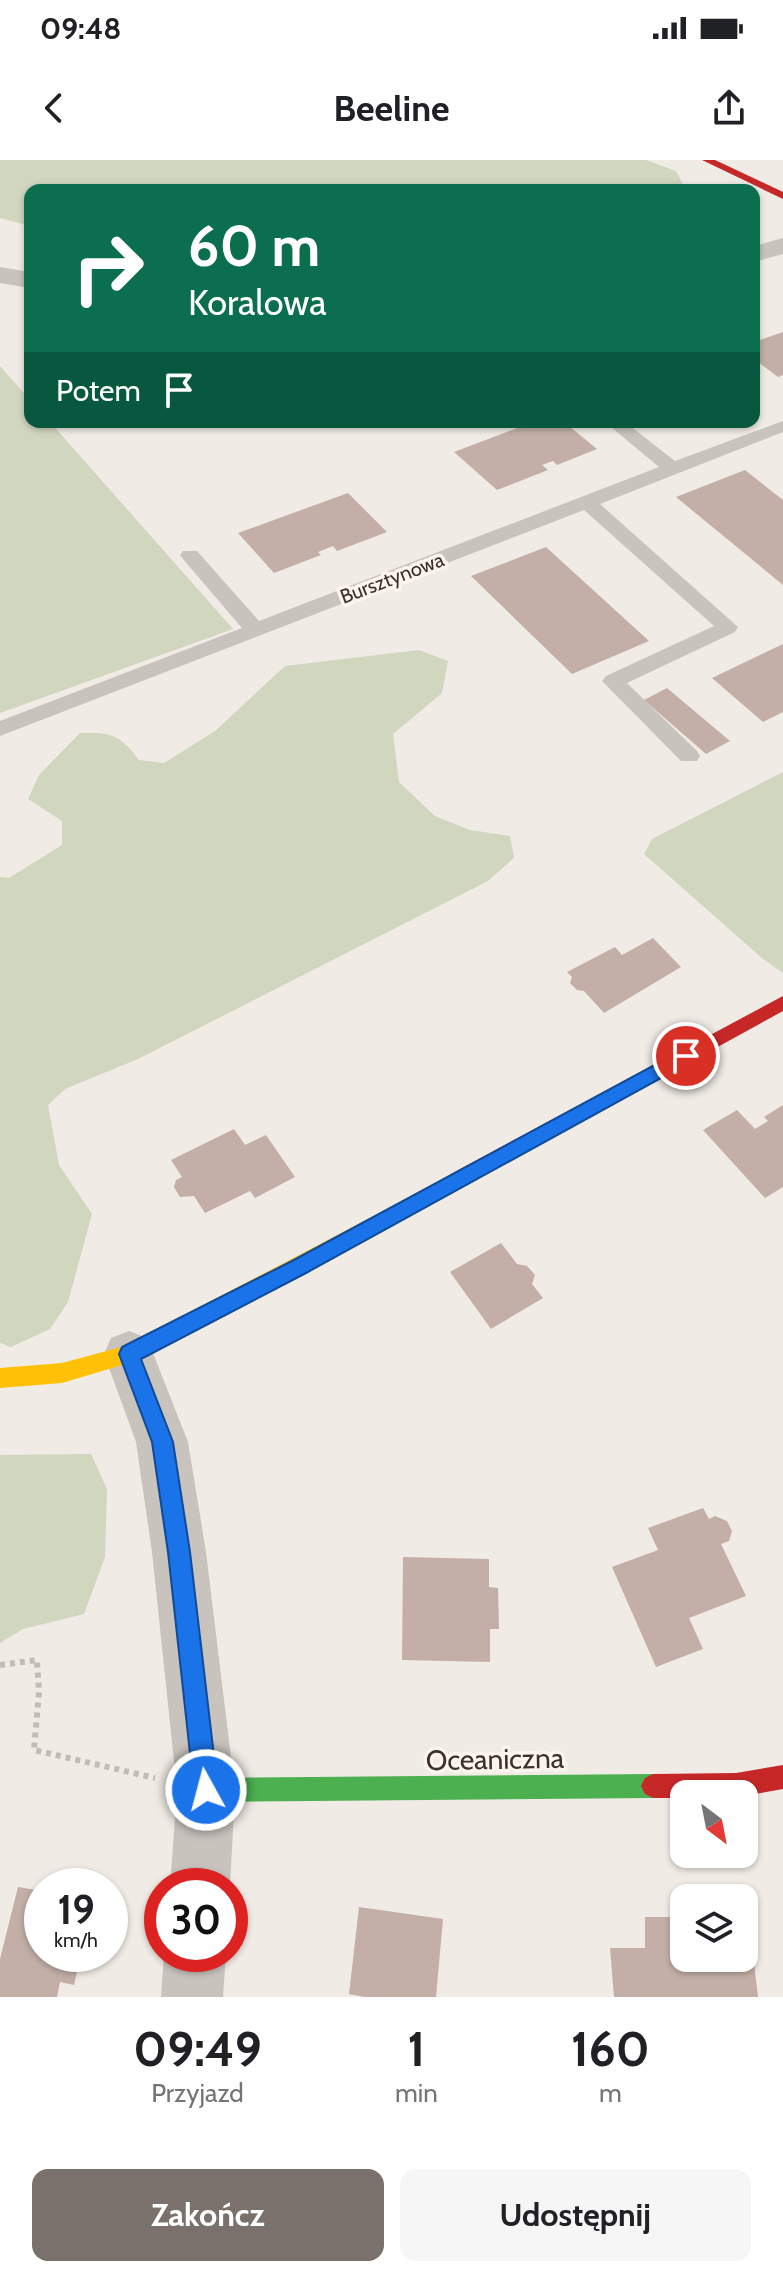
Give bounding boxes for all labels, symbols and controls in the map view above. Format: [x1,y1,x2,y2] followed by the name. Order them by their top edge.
[40,10,121,47] text: 09:48
[32,86,76,130] icon: back
[333,86,450,130] text: Beeline
[707,86,751,130] icon: share
[188,212,320,280] text: 60 m
[56,216,160,320] icon: right
[188,280,327,324] text: Koralowa
[157,368,201,412] icon: arrive
[56,372,141,409] text: Potem
[337,547,448,609] street label: Bursztynowa
[652,1022,720,1090] pin
[664,1034,708,1078] icon: arrive
[426,1741,565,1777] street label: Oceaniczna
[164,1748,248,1832] position arrow
[670,1780,758,1868] north arrow
[670,1780,758,1972] map controls
[144,1868,248,1972] speed limit sign: 30
[670,1884,758,1972] button: layers
[57,1885,95,1934] text: 19
[54,1928,98,1952] text: km/h
[133,2020,262,2078] text: 09:49
[408,2020,425,2078] text: 1
[571,2020,650,2078] text: 160
[151,2077,244,2109] text: Przyjazd
[395,2077,438,2109] text: min
[599,2077,622,2109] text: m
[32,2169,384,2261] button: Zakończ
[400,2169,751,2261] button: Udostępnij

